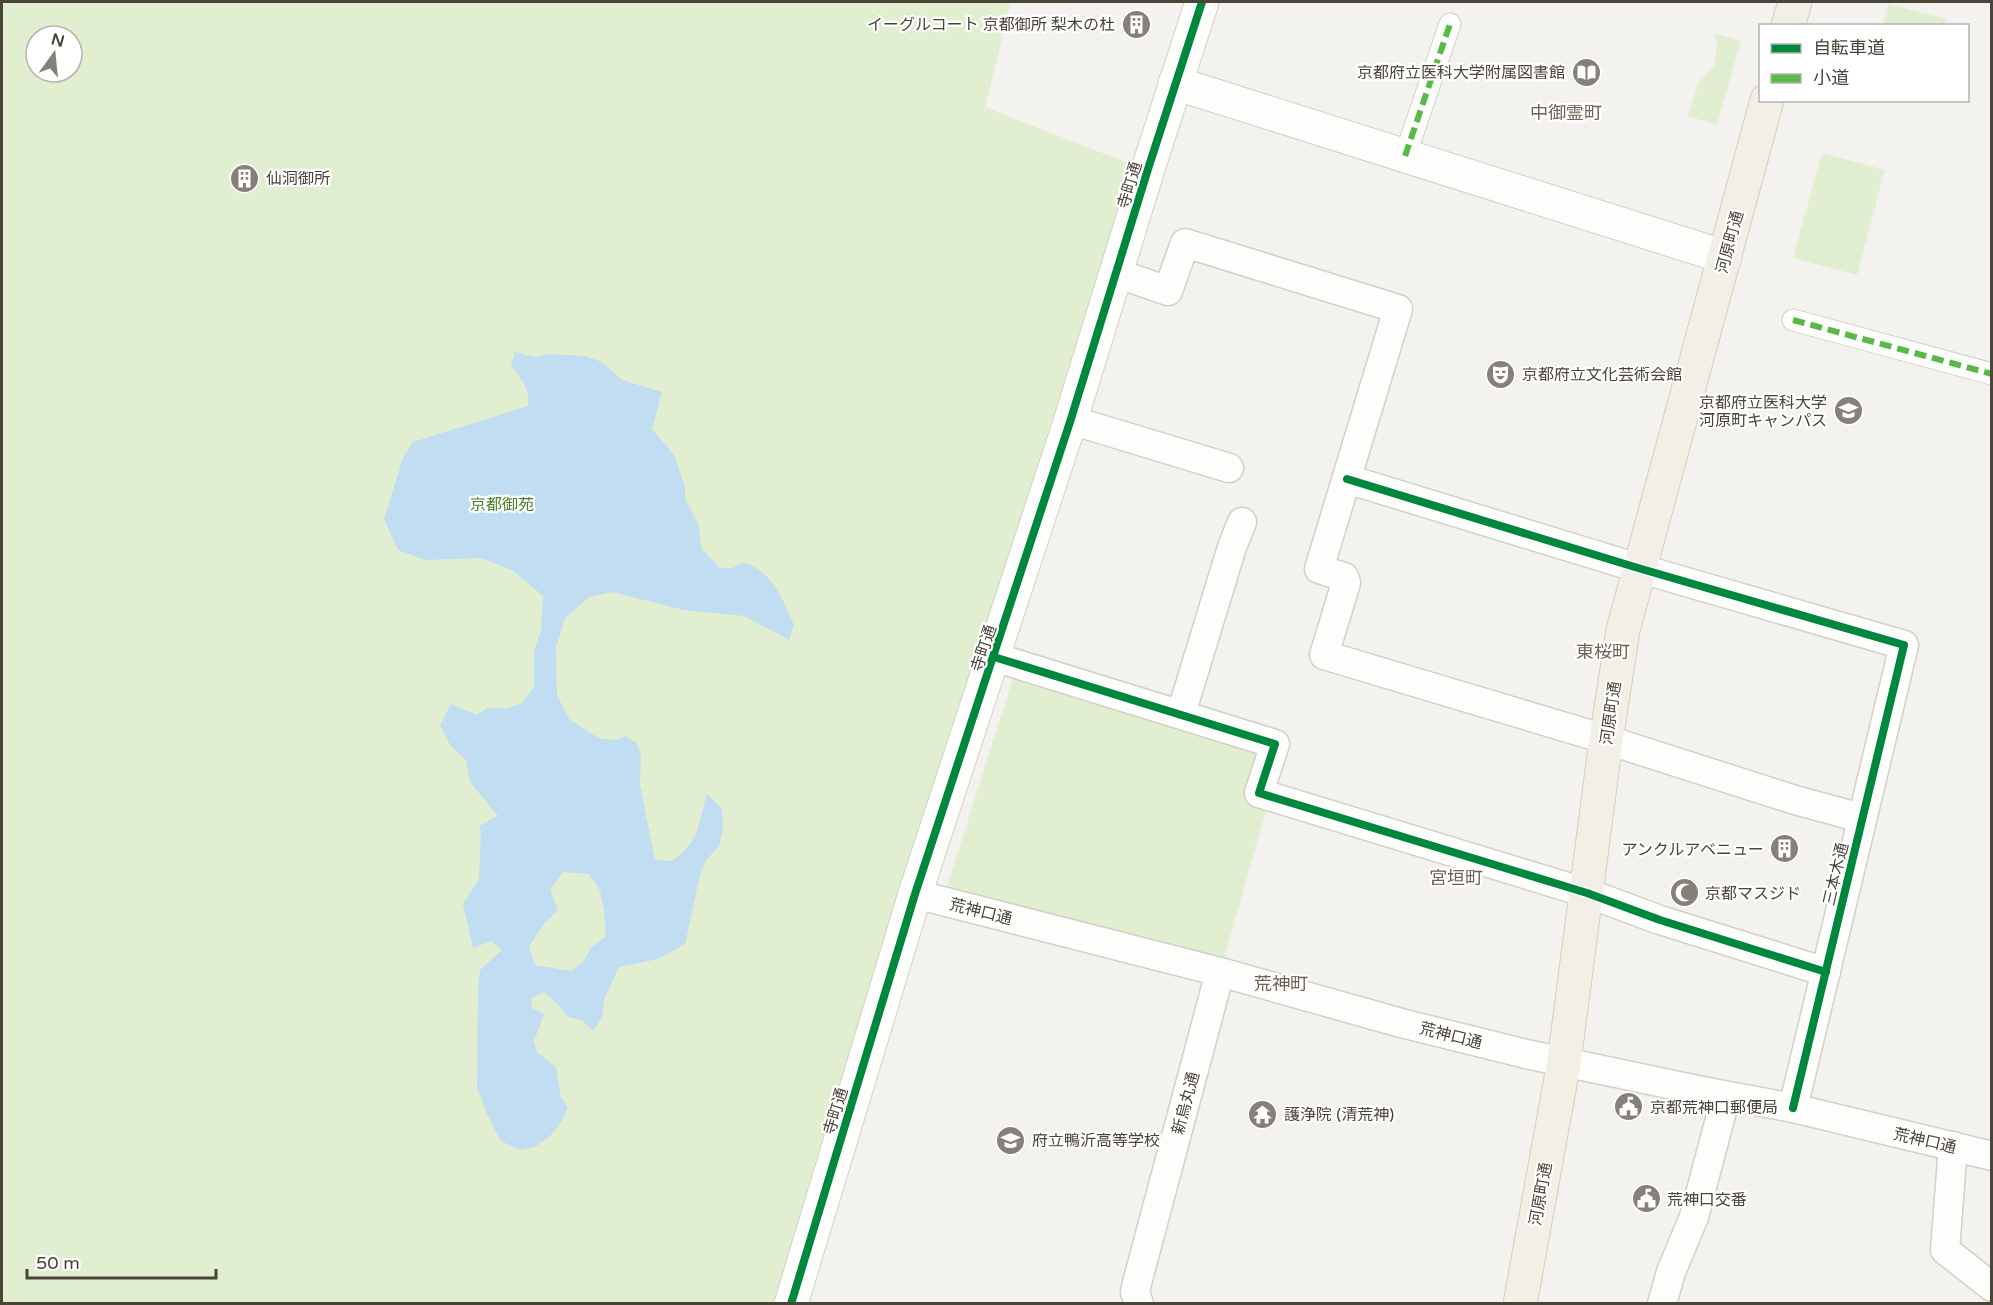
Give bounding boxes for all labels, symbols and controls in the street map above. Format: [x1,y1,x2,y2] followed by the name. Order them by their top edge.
[1120,8,1152,40] building icon: イーグルコート 京都御所 梨木の杜
[867,15,1115,35] place label: イーグルコート 京都御所 梨木の杜
[24,24,84,84] north arrow
[1759,24,1969,102] legend
[49,29,66,52] text: N
[1813,37,1885,59] text: 自転車道
[1570,56,1602,88] library icon: 京都府立医科大学附属図書館
[1357,63,1565,83] place label: 京都府立医科大学附属図書館
[1813,67,1849,89] text: 小道
[1530,102,1602,124] district label: 中御霊町
[1113,159,1147,211] street label: 寺町通
[229,162,261,194] building icon: 仙洞御所
[266,169,330,189] place label: 仙洞御所
[1712,209,1748,276] street label: 河原町通
[1485,358,1517,390] theatre icon: 京都府立文化芸術会館
[1522,365,1682,385] place label: 京都府立文化芸術会館
[1699,393,1827,431] place label: 京都府立医科大学 河原町キャンパス
[1832,395,1864,427] school or university icon: 京都府立医科大学 河原町キャンパス
[470,495,534,515] park label: 京都御苑
[967,622,1001,674] street label: 寺町通
[1576,641,1630,663] district label: 東桜町
[1597,680,1625,746] street label: 河原町通
[1769,833,1801,865] building icon: アンクルアベニュー
[1621,840,1764,860] place label: アンクルアベニュー
[1819,841,1853,908] street label: 三本木通
[1429,867,1483,889] district label: 宮垣町
[1668,877,1700,909] mosque icon: 京都マスジド
[1705,884,1801,904] place label: 京都マスジド
[947,895,1014,929] street label: 荒神口通
[1254,973,1308,995] district label: 荒神町
[1417,1019,1484,1053] street label: 荒神口通
[1168,1070,1204,1137] street label: 新烏丸通
[819,1085,853,1137] street label: 寺町通
[1613,1091,1645,1123] public building icon: 京都荒神口郵便局
[1247,1098,1279,1130] temple icon: 護浄院 (清荒神)
[1650,1098,1778,1118] place label: 京都荒神口郵便局
[1284,1105,1394,1125] place label: 護浄院 (清荒神)
[995,1124,1027,1156] school or university icon: 府立鴨沂高等学校
[1891,1124,1958,1158] street label: 荒神口通
[1032,1131,1160,1151] place label: 府立鴨沂高等学校
[1526,1161,1556,1227] street label: 河原町通
[1630,1183,1662,1215] public building icon: 荒神口交番
[1667,1190,1747,1210] place label: 荒神口交番
[27,1242,216,1280] scale bar
[36,1252,80,1274] text: 50 m

